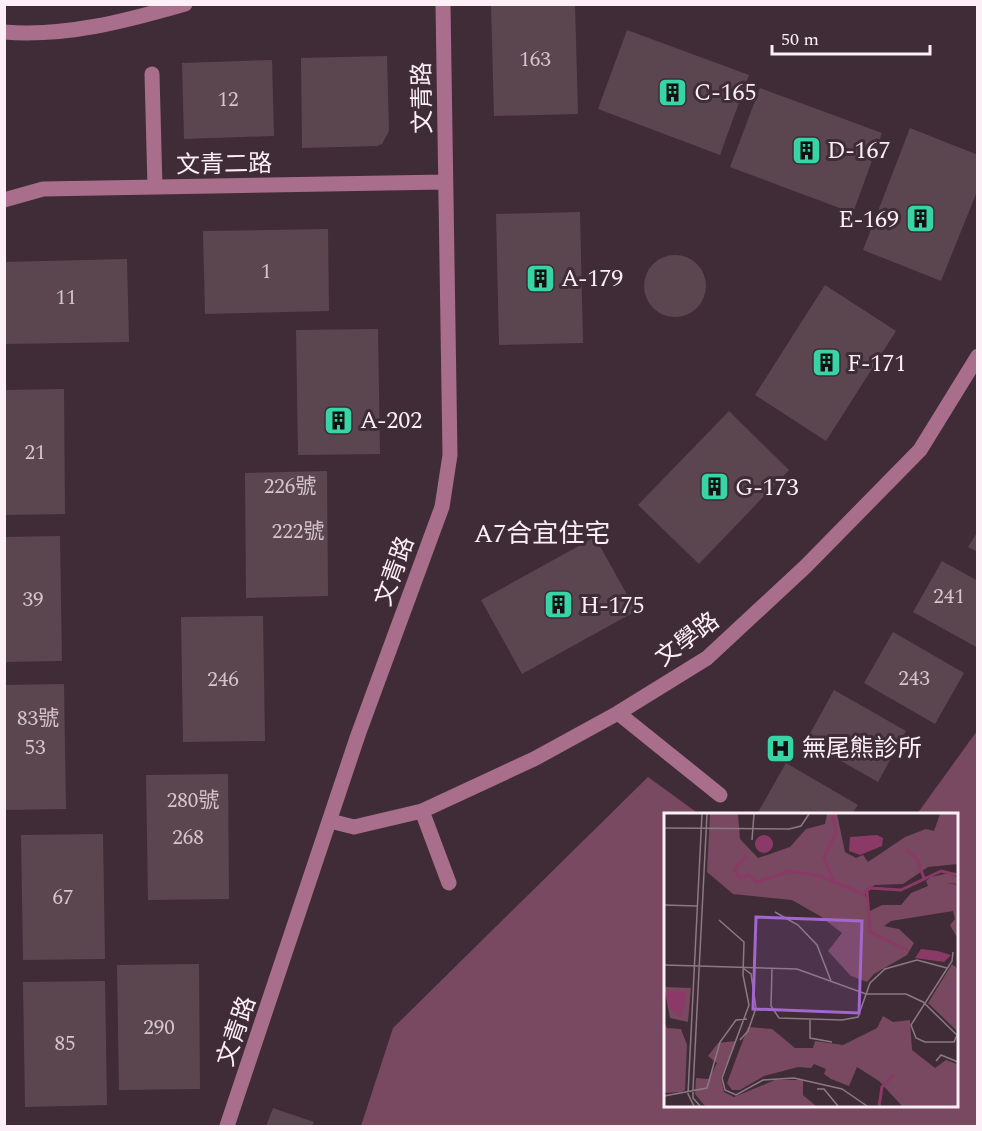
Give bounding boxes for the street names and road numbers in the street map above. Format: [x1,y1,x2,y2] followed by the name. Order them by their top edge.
[404,62,442,134] street label: 文青路
[176,146,272,184] street label: 文青二路
[366,531,424,611] street label: 文青路
[648,604,727,676] street label: 文學路
[208,991,266,1071] street label: 文青路

